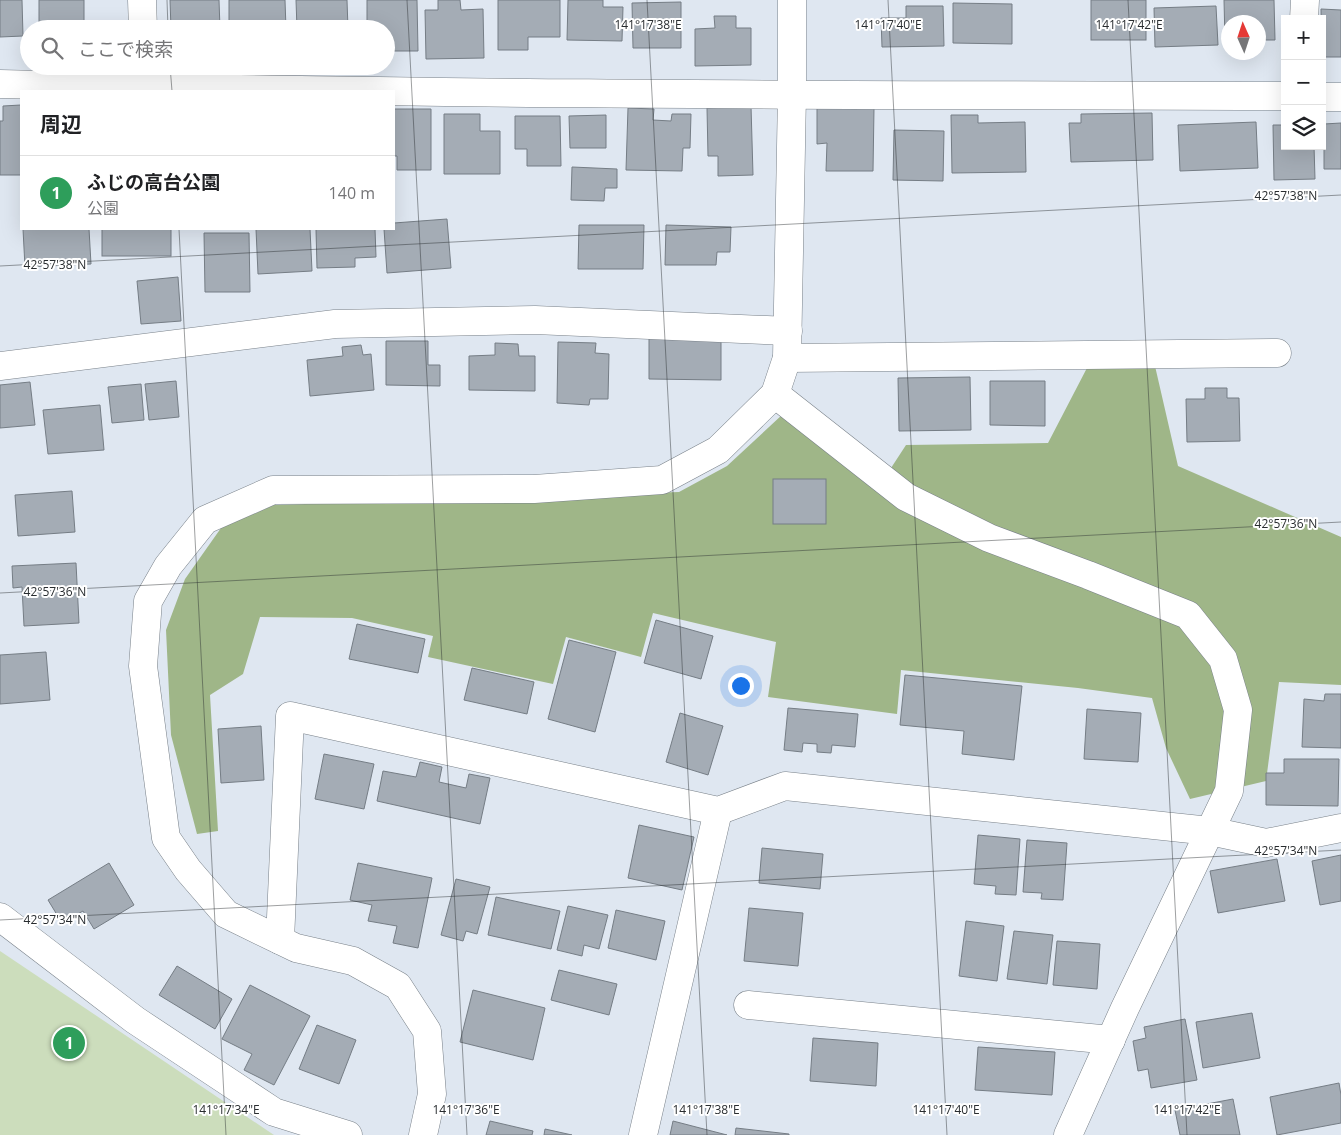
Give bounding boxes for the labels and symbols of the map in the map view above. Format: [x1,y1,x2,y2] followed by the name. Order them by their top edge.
[1221,15,1266,60] north arrow
[614,16,682,33] text: 141°17'38"E
[854,16,922,33] text: 141°17'40"E
[1095,16,1163,33] text: 141°17'42"E
[1255,187,1317,204] text: 42°57'38"N
[24,256,86,273] text: 42°57'38"N
[1255,515,1317,532] text: 42°57'36"N
[24,583,86,600] text: 42°57'36"N
[728,673,754,699] your location
[1255,842,1317,859] text: 42°57'34"N
[24,911,86,928] text: 42°57'34"N
[53,1024,85,1062] pin: 1
[192,1101,260,1118] text: 141°17'34"E
[432,1101,500,1118] text: 141°17'36"E
[672,1101,740,1118] text: 141°17'38"E
[912,1101,980,1118] text: 141°17'40"E
[1153,1101,1221,1118] text: 141°17'42"E

